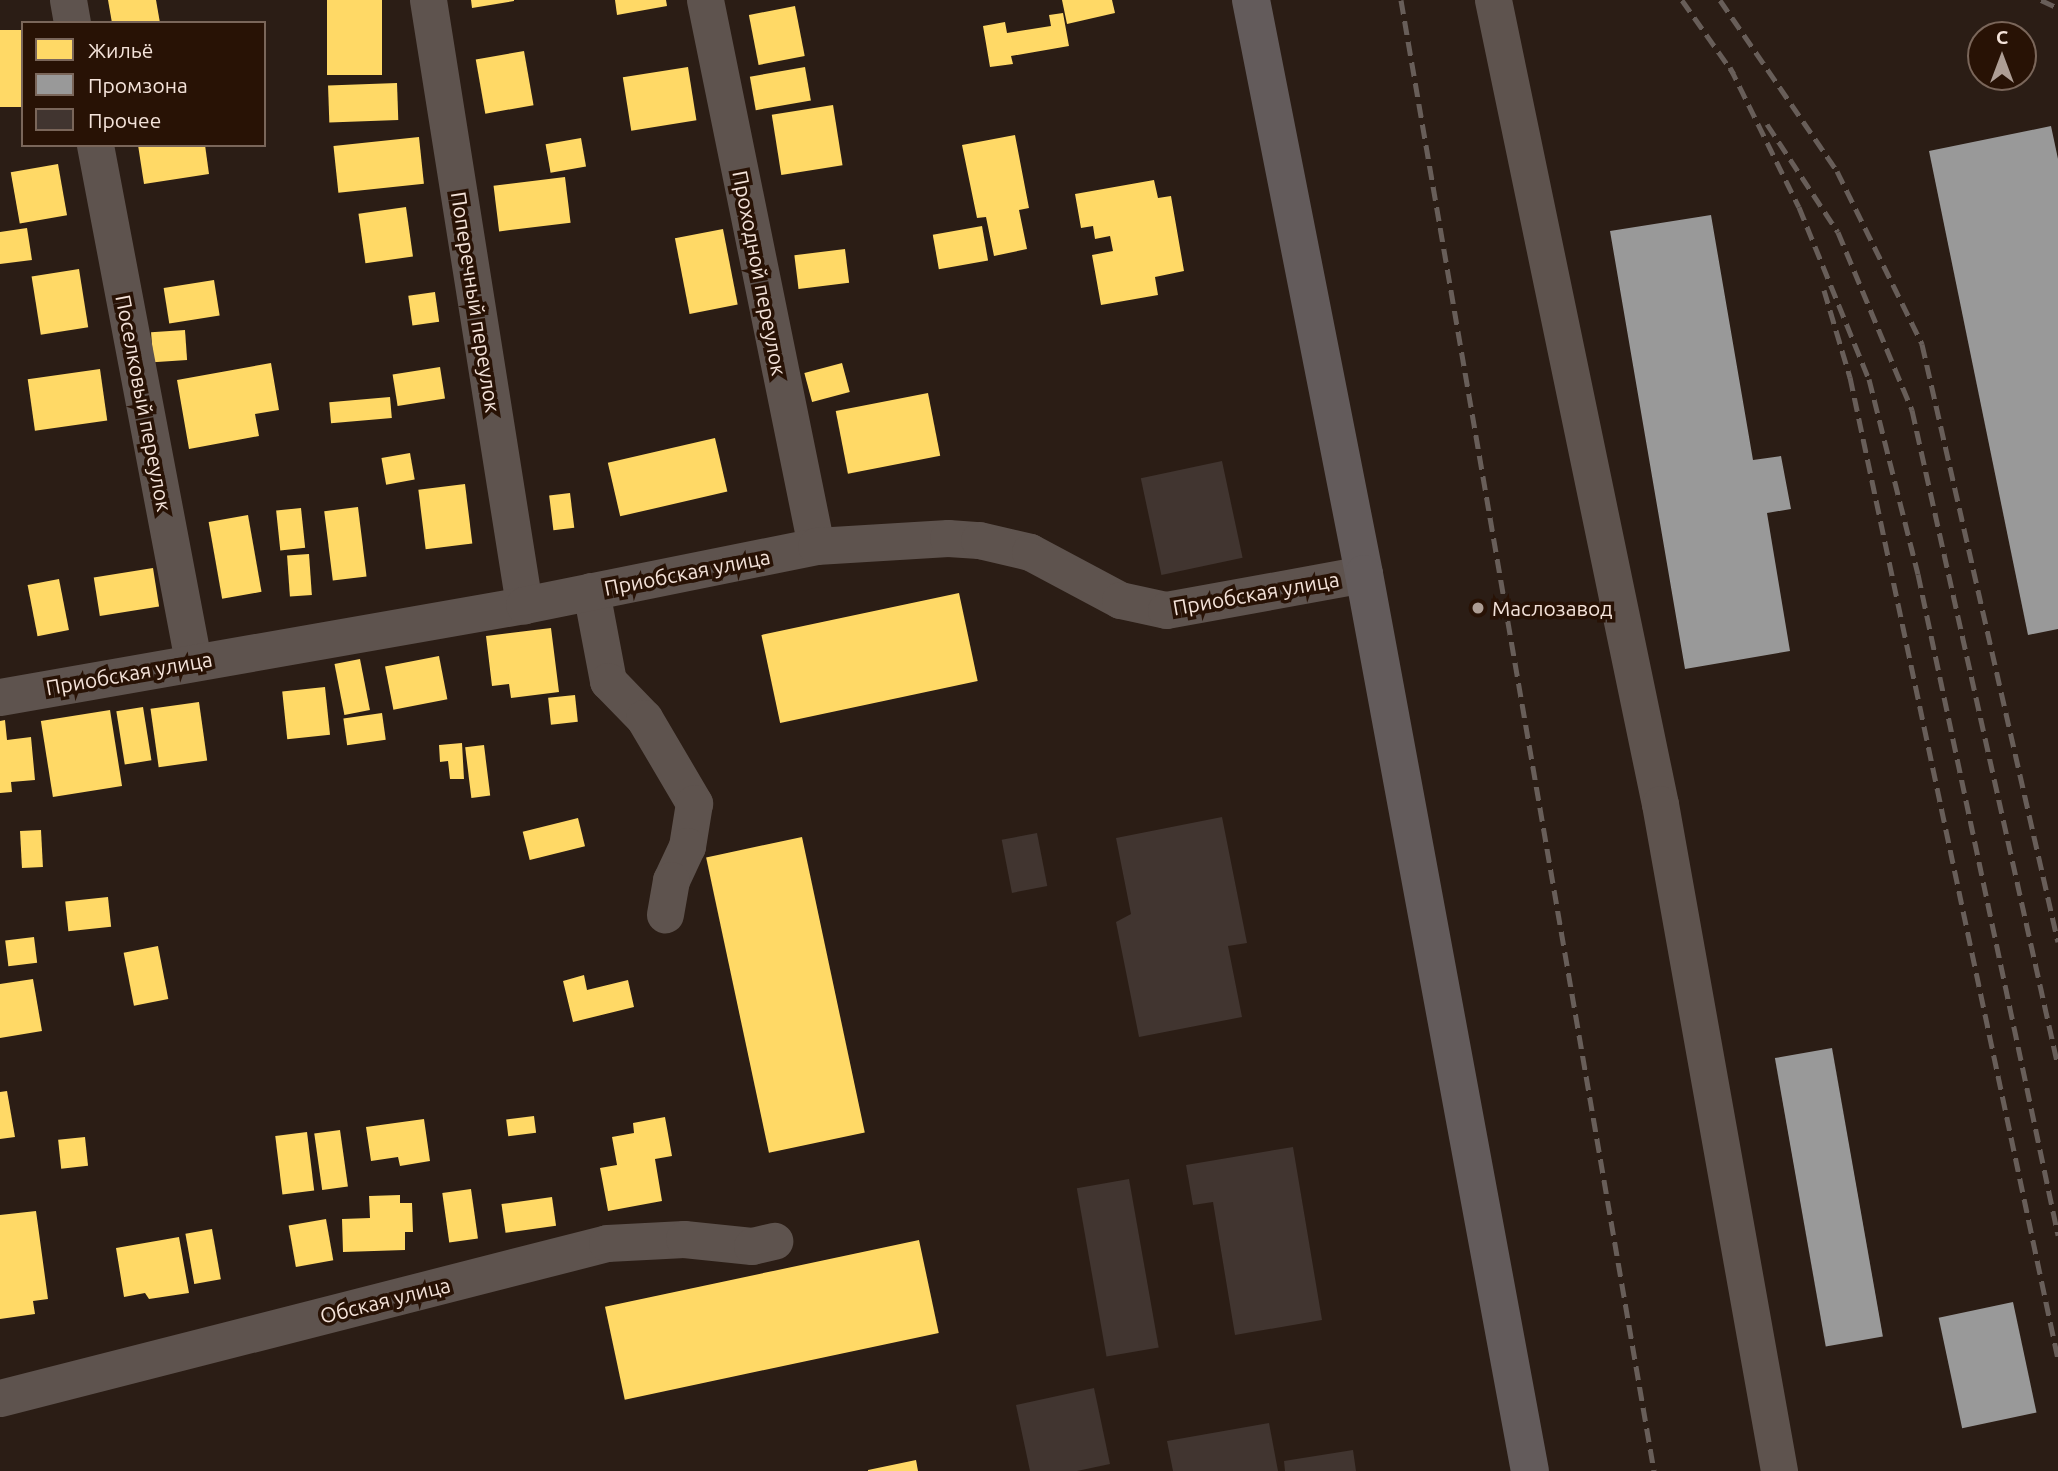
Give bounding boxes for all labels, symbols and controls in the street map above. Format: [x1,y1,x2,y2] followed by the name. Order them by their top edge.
[21,21,266,147] legend
[1967,21,2037,91] north arrow
[1996,26,2008,48] text: С
[88,38,153,62] text: Жильё
[88,73,188,97] text: Промзона
[88,108,161,132] text: Прочее
[728,168,792,378] street label: Проходной переулок
[446,190,506,414] street label: Поперечный переулок
[111,293,177,513] street label: Поселковый переулок
[602,544,772,600] street label: Приобская улица
[1171,566,1341,620] street label: Приобская улица
[1492,595,1613,621] place label: Маслозавод
[1470,600,1486,616] marker: Маслозавод
[44,646,214,700] street label: Приобская улица
[317,1272,453,1328] street label: Обская улица

